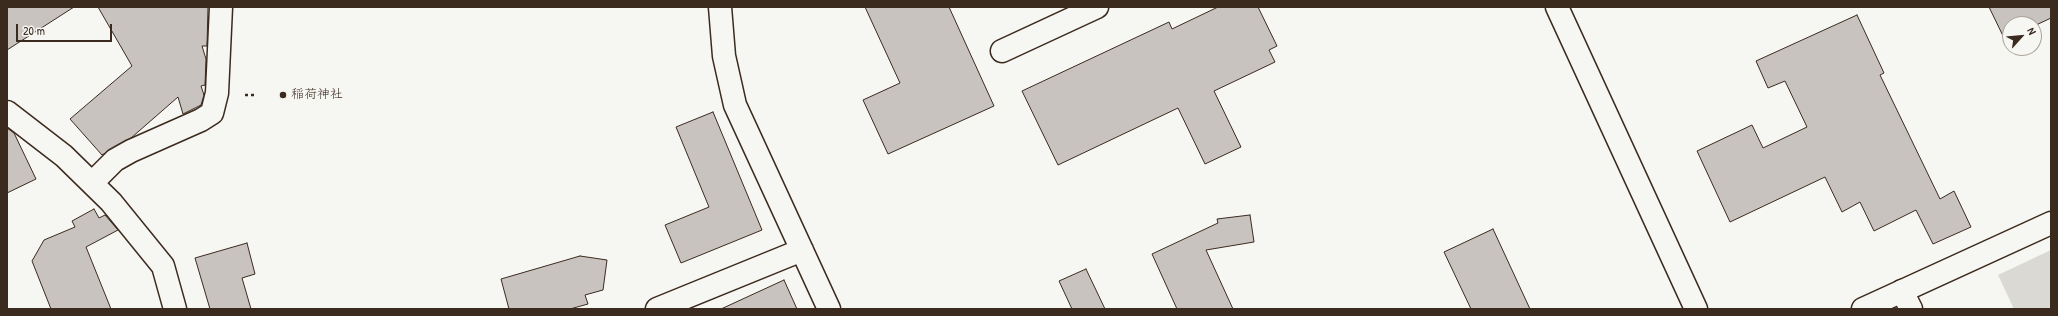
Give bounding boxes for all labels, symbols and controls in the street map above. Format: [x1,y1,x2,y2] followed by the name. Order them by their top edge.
[18,16,114,42] scale bar
[2002,16,2042,56] north arrow
[23,22,45,39] text: 20 m
[2024,25,2039,37] text: N
[291,87,343,103] place label: 稲荷神社
[278,90,288,100] marker: 稲荷神社

